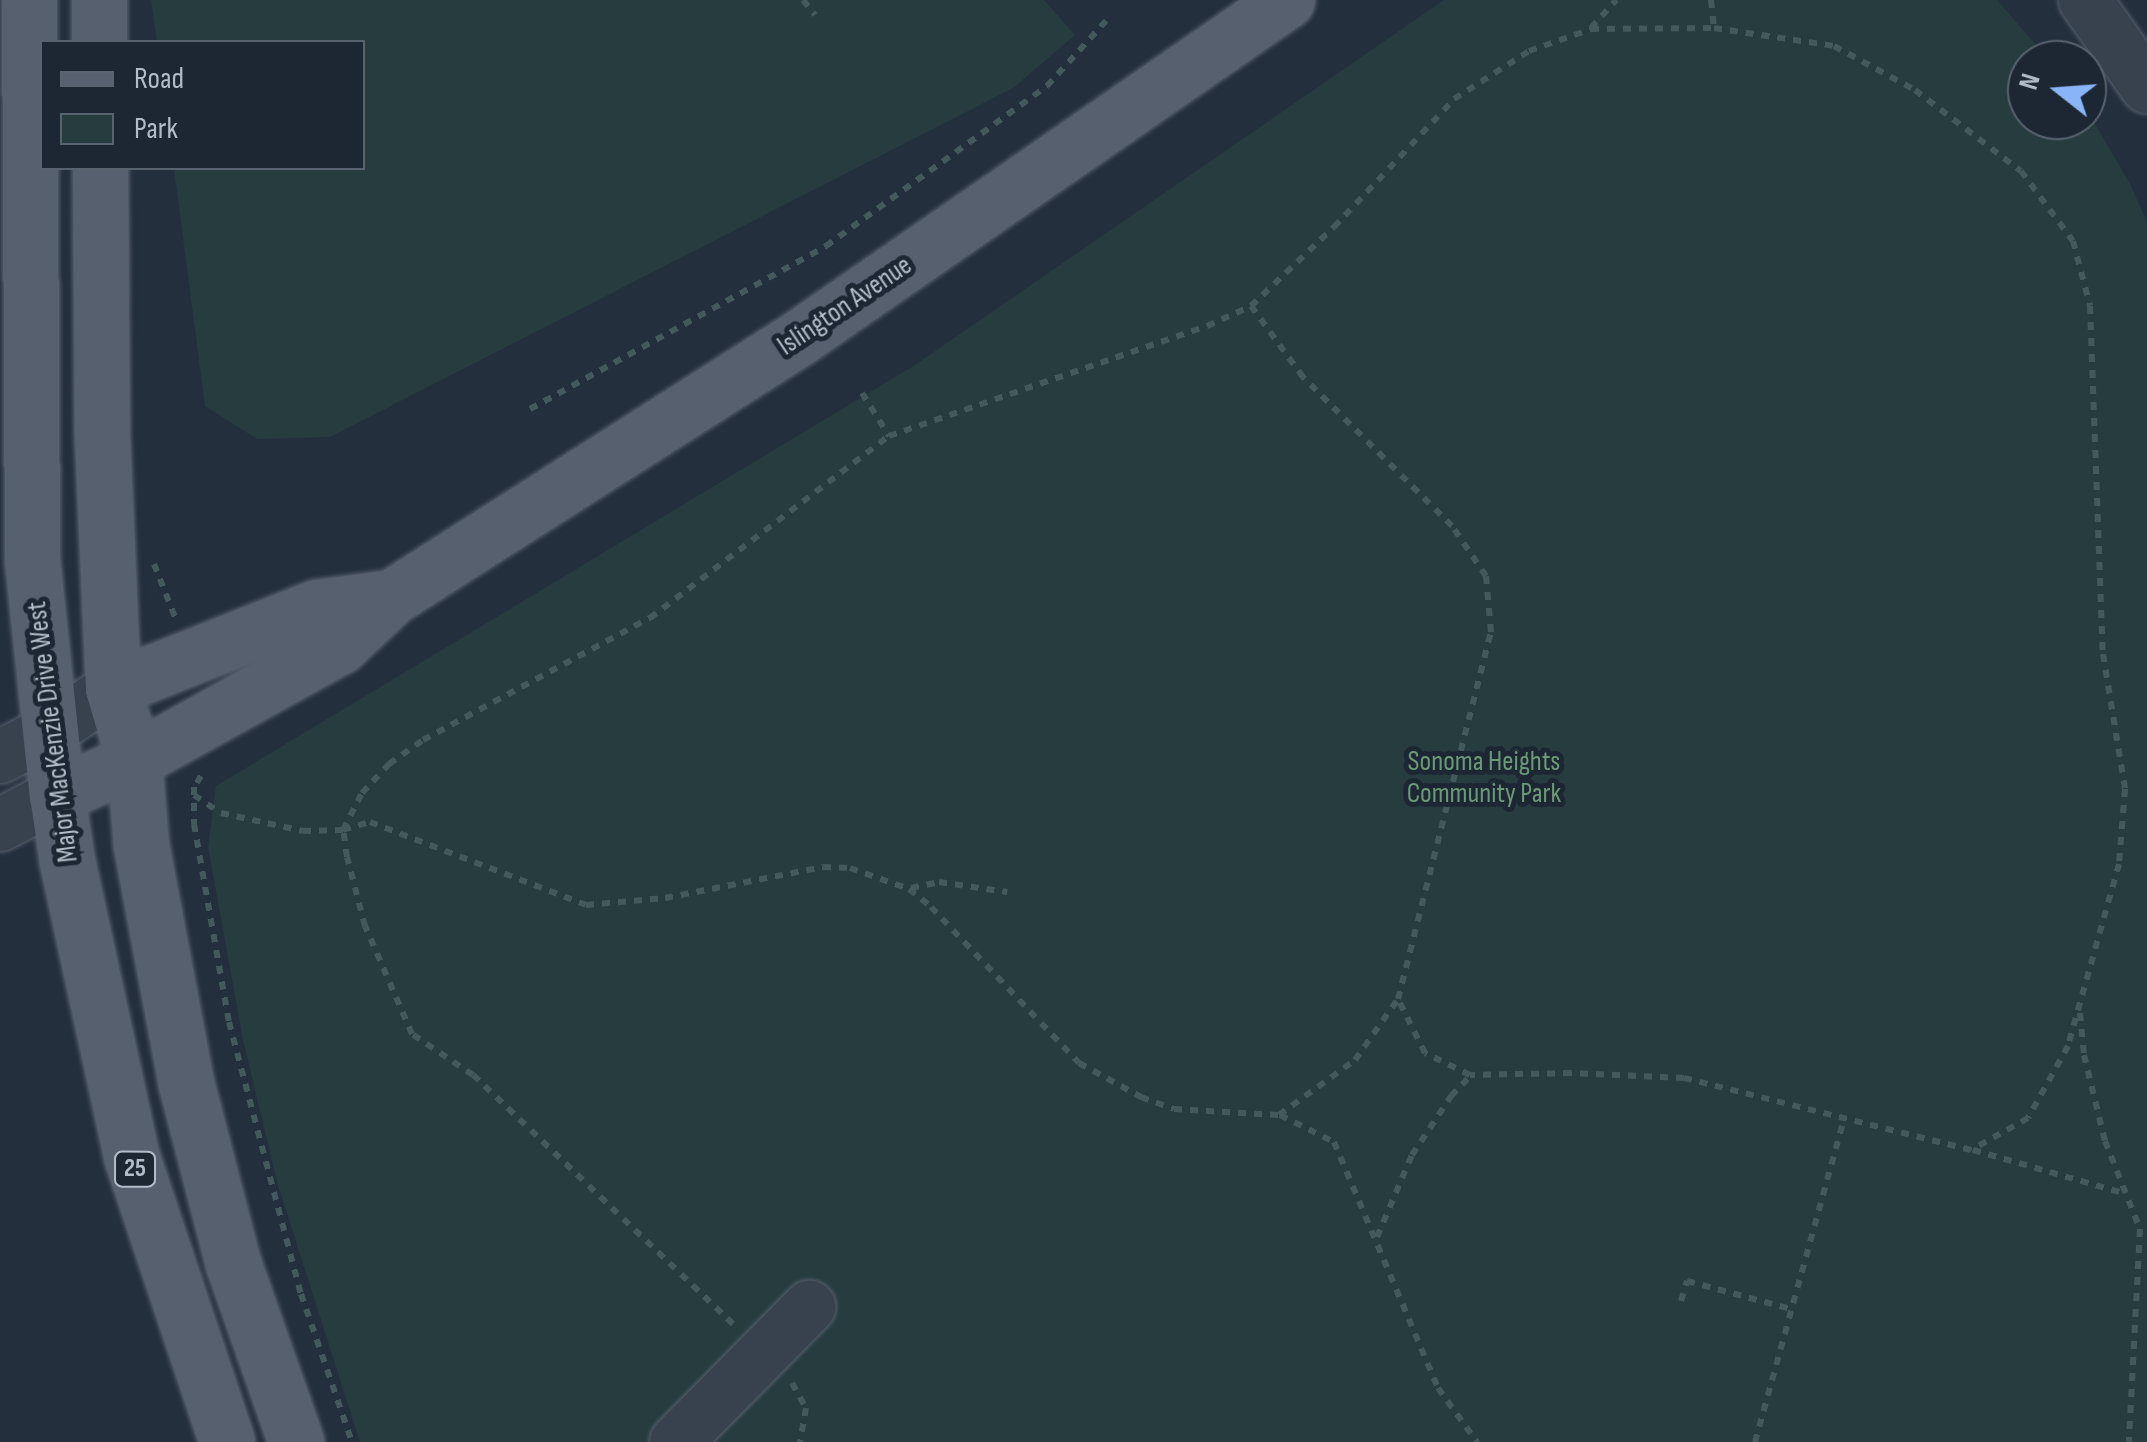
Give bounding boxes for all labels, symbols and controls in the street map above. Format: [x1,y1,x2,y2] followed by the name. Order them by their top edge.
[40,40,365,170] legend
[2007,40,2107,140] north arrow
[134,61,184,97] text: Road
[2012,70,2048,94] text: N
[134,111,178,147] text: Park
[772,249,918,363] street label: Islington Avenue
[20,600,86,864] street label: Major MacKenzie Drive West
[1407,745,1561,811] park label: Sonoma Heights Community Park
[112,1149,158,1189] road number: 25

